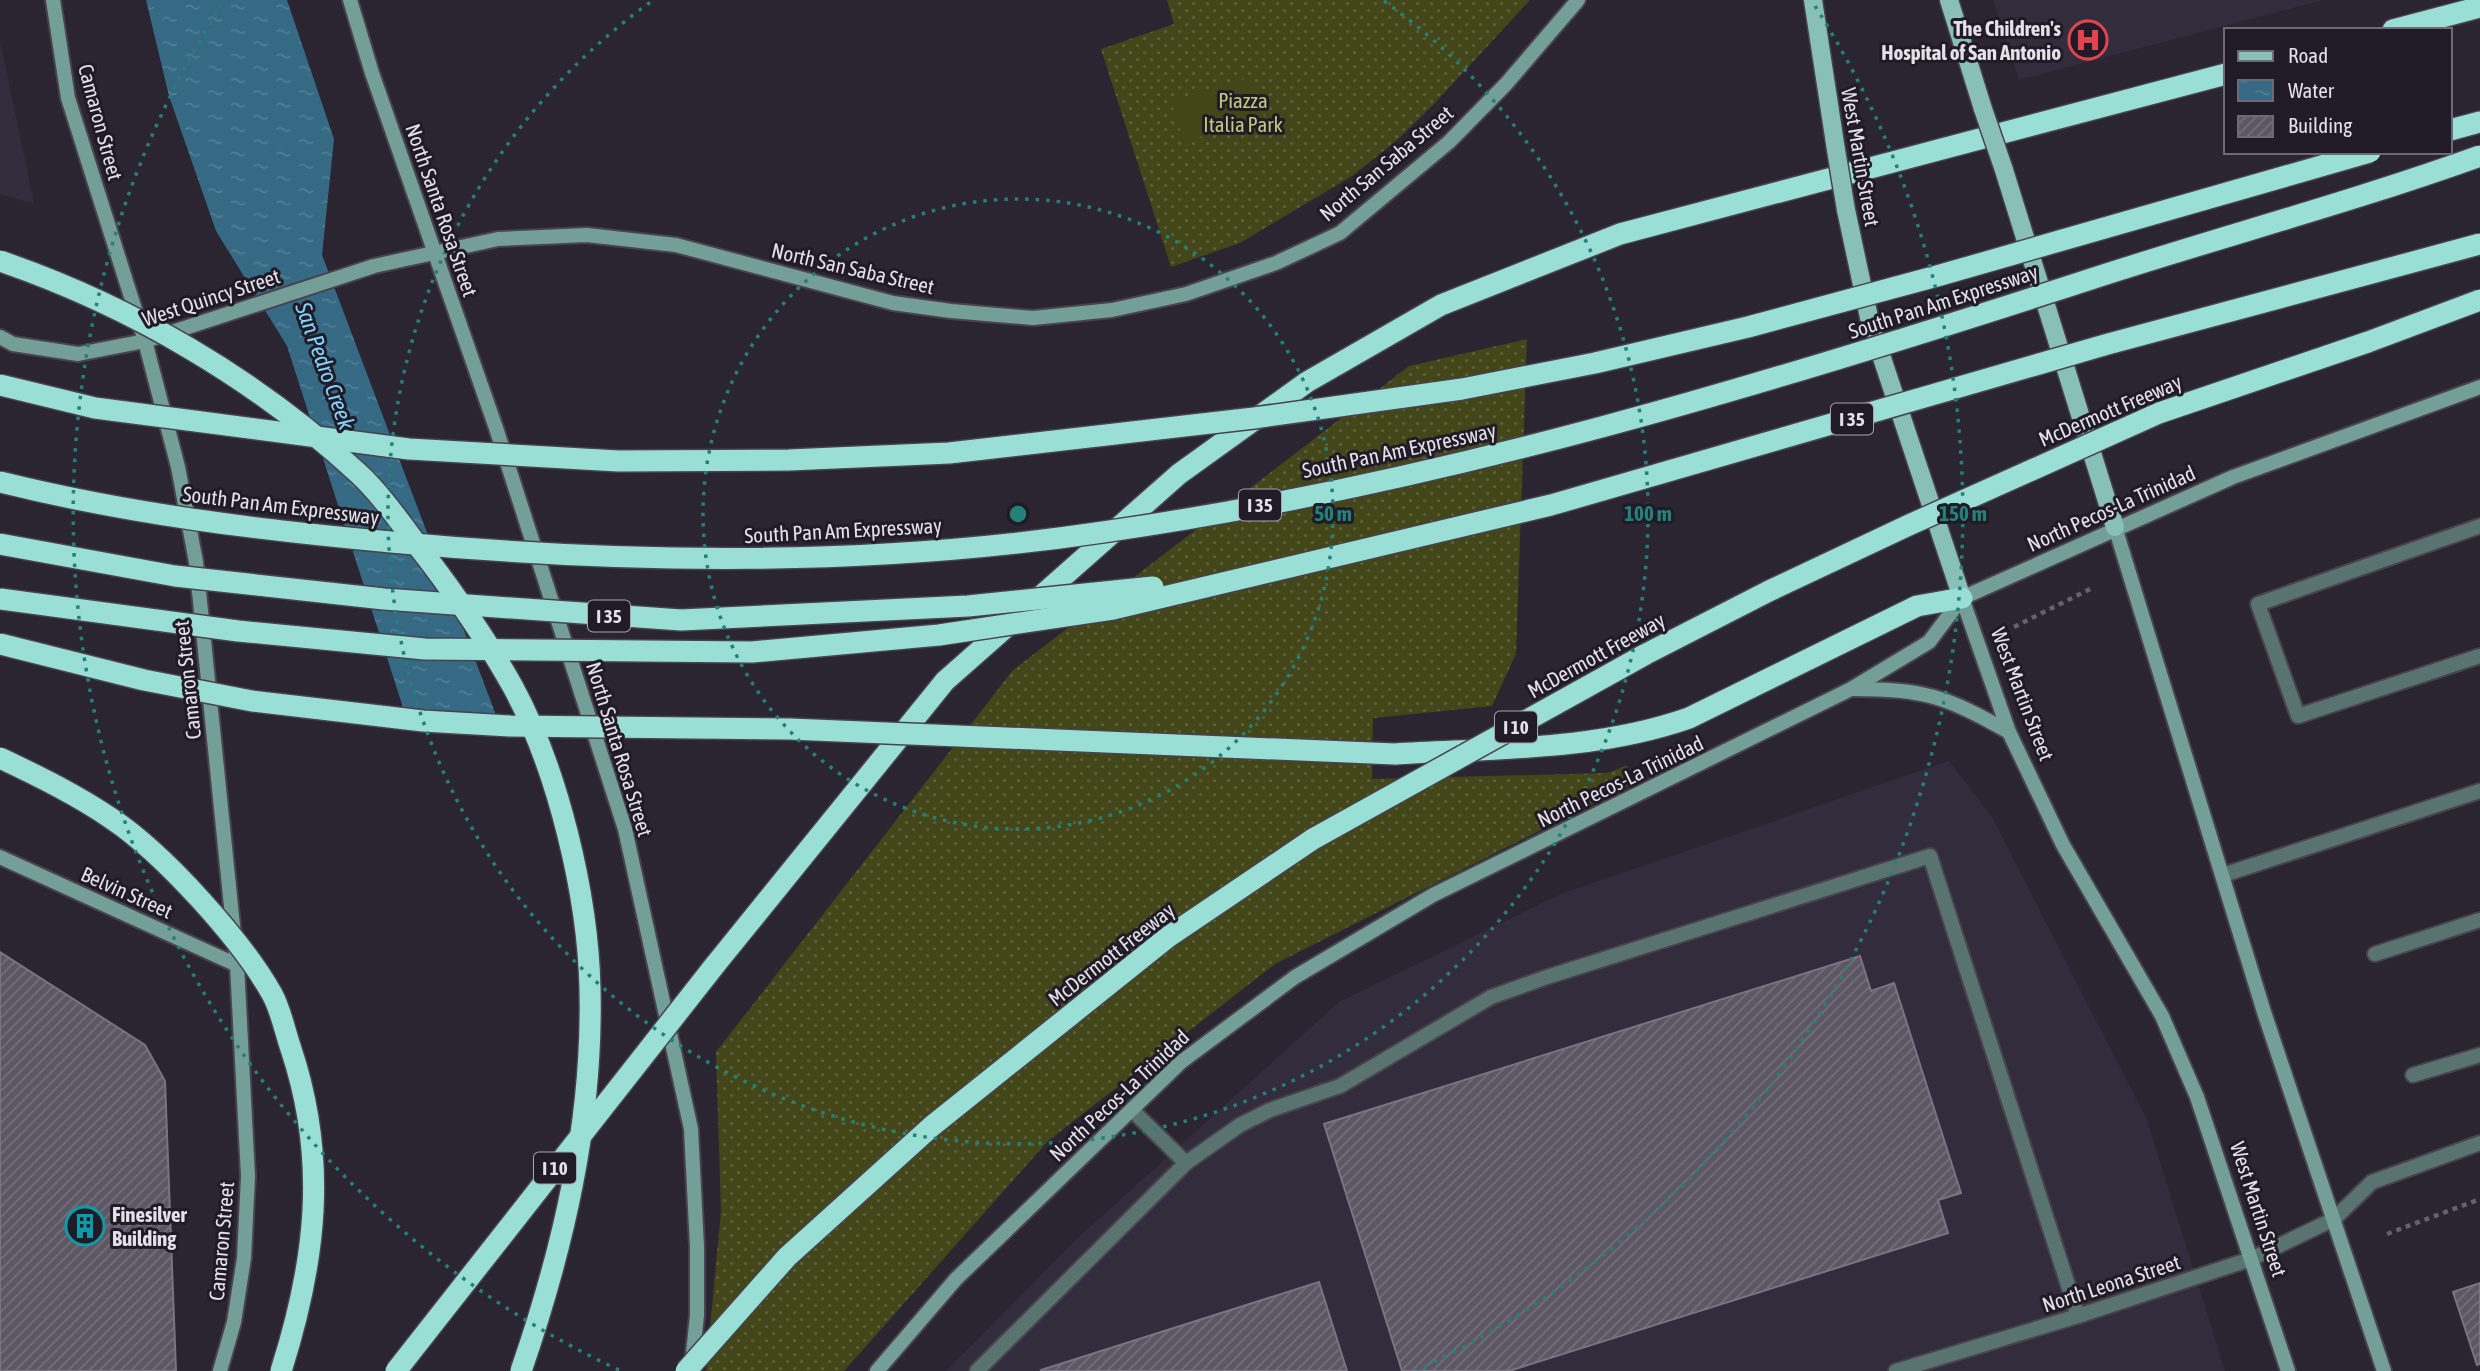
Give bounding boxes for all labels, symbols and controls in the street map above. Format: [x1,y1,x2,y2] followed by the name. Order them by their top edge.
[1881,16,2062,64] place label: The Children's Hospital of San Antonio
[2067,19,2109,61] hospital icon: The Children's Hospital of San Antonio
[2224,28,2452,154] legend
[2288,43,2328,67] text: Road
[74,61,128,183] street label: Camaron Street
[2288,78,2335,102] text: Water
[1837,86,1885,228] street label: West Martin Street
[1203,88,1283,136] park label: Piazza Italia Park
[1315,100,1457,226] street label: North San Saba Street
[2288,113,2352,137] text: Building
[401,120,483,300] street label: North Santa Rosa Street
[769,238,937,298] street label: North San Saba Street
[1845,259,2041,343] street label: South Pan Am Expressway
[139,263,283,331] street label: West Quincy Street
[290,298,360,434] water label: San Pedro Creek
[2035,369,2185,451] street label: McDermott Freeway
[1831,404,1873,434] road number: I 35
[1300,418,1498,482] street label: South Pan Am Expressway
[2023,460,2199,556] street label: North Pecos-La Trinidad
[181,481,381,529] street label: South Pan Am Expressway
[1239,490,1281,520] road number: I 35
[1314,501,1352,525] text: 50 m
[1624,501,1672,525] text: 100 m
[1939,501,1987,525] text: 150 m
[1006,502,1030,526] centre of rings
[744,513,943,547] street label: South Pan Am Expressway
[588,600,630,632] road number: I 35
[1523,607,1669,703] street label: McDermott Freeway
[169,619,205,741] street label: Camaron Street
[1987,624,2059,764] street label: West Martin Street
[582,659,658,839] street label: North Santa Rosa Street
[1495,712,1537,742] road number: I 10
[1533,730,1707,832] street label: North Pecos-La Trinidad
[78,861,176,923] street label: Belvin Street
[1043,897,1179,1011] street label: McDermott Freeway
[1044,1024,1194,1166] street label: North Pecos-La Trinidad
[2226,1139,2292,1279] street label: West Martin Street
[534,1152,576,1184] road number: I 10
[204,1181,238,1301] street label: Camaron Street
[112,1202,188,1250] place label: Finesilver Building
[64,1205,106,1247] building icon: Finesilver Building
[2039,1249,2183,1317] street label: North Leona Street

